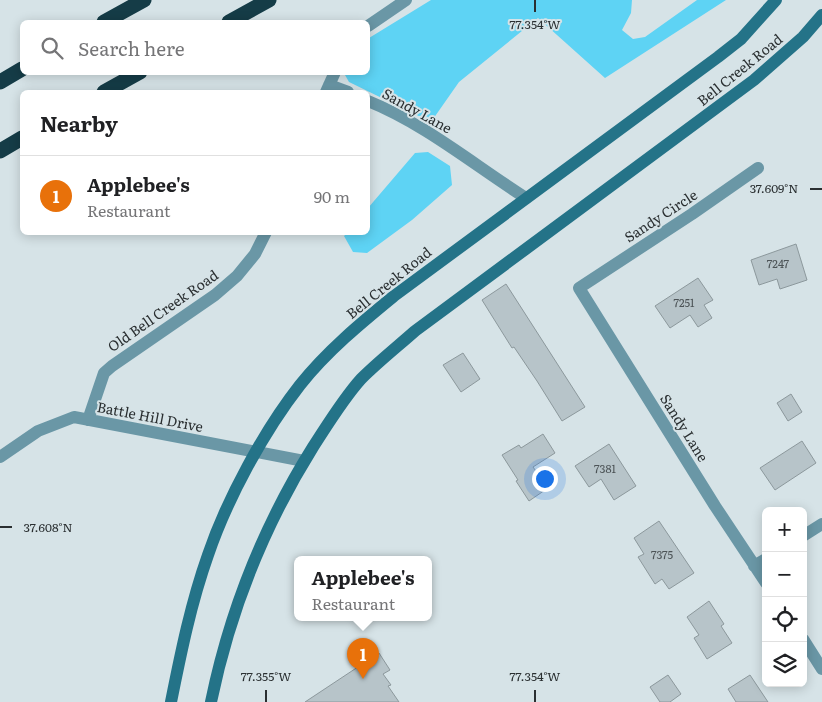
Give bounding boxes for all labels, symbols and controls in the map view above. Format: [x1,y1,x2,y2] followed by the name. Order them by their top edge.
[510,15,560,33] text: 77.354°W
[20,20,370,75] search box
[693,28,787,110] street label: Bell Creek Road
[38,34,66,62] icon: search
[78,34,185,62] text: Search here
[379,83,456,137] street label: Sandy Lane
[40,107,118,138] text: Nearby
[87,170,190,198] text: Applebee's
[750,179,798,197] text: 37.609°N
[53,184,59,208] text: 1
[314,184,350,208] text: 90 m
[620,184,701,246] street label: Sandy Circle
[87,198,171,222] text: Restaurant
[342,241,436,323] street label: Bell Creek Road
[767,255,790,271] house number: 7247
[103,264,222,356] street label: Old Bell Creek Road
[673,294,695,310] house number: 7251
[656,390,714,465] street label: Sandy Lane
[95,396,205,436] street label: Battle Hill Drive
[594,460,617,476] house number: 7381
[532,466,558,492] your location
[762,507,807,687] map controls
[762,507,807,552] button: +
[24,518,72,536] text: 37.608°N
[651,546,673,562] house number: 7375
[762,552,807,597] button: −
[294,556,432,621] popup
[312,563,414,591] text: Applebee's
[312,591,395,615] text: Restaurant
[762,597,807,642] button: locate
[347,638,379,679] pin: 1
[762,642,807,687] button: layers
[241,667,291,685] text: 77.355°W
[510,667,560,685] text: 77.354°W

